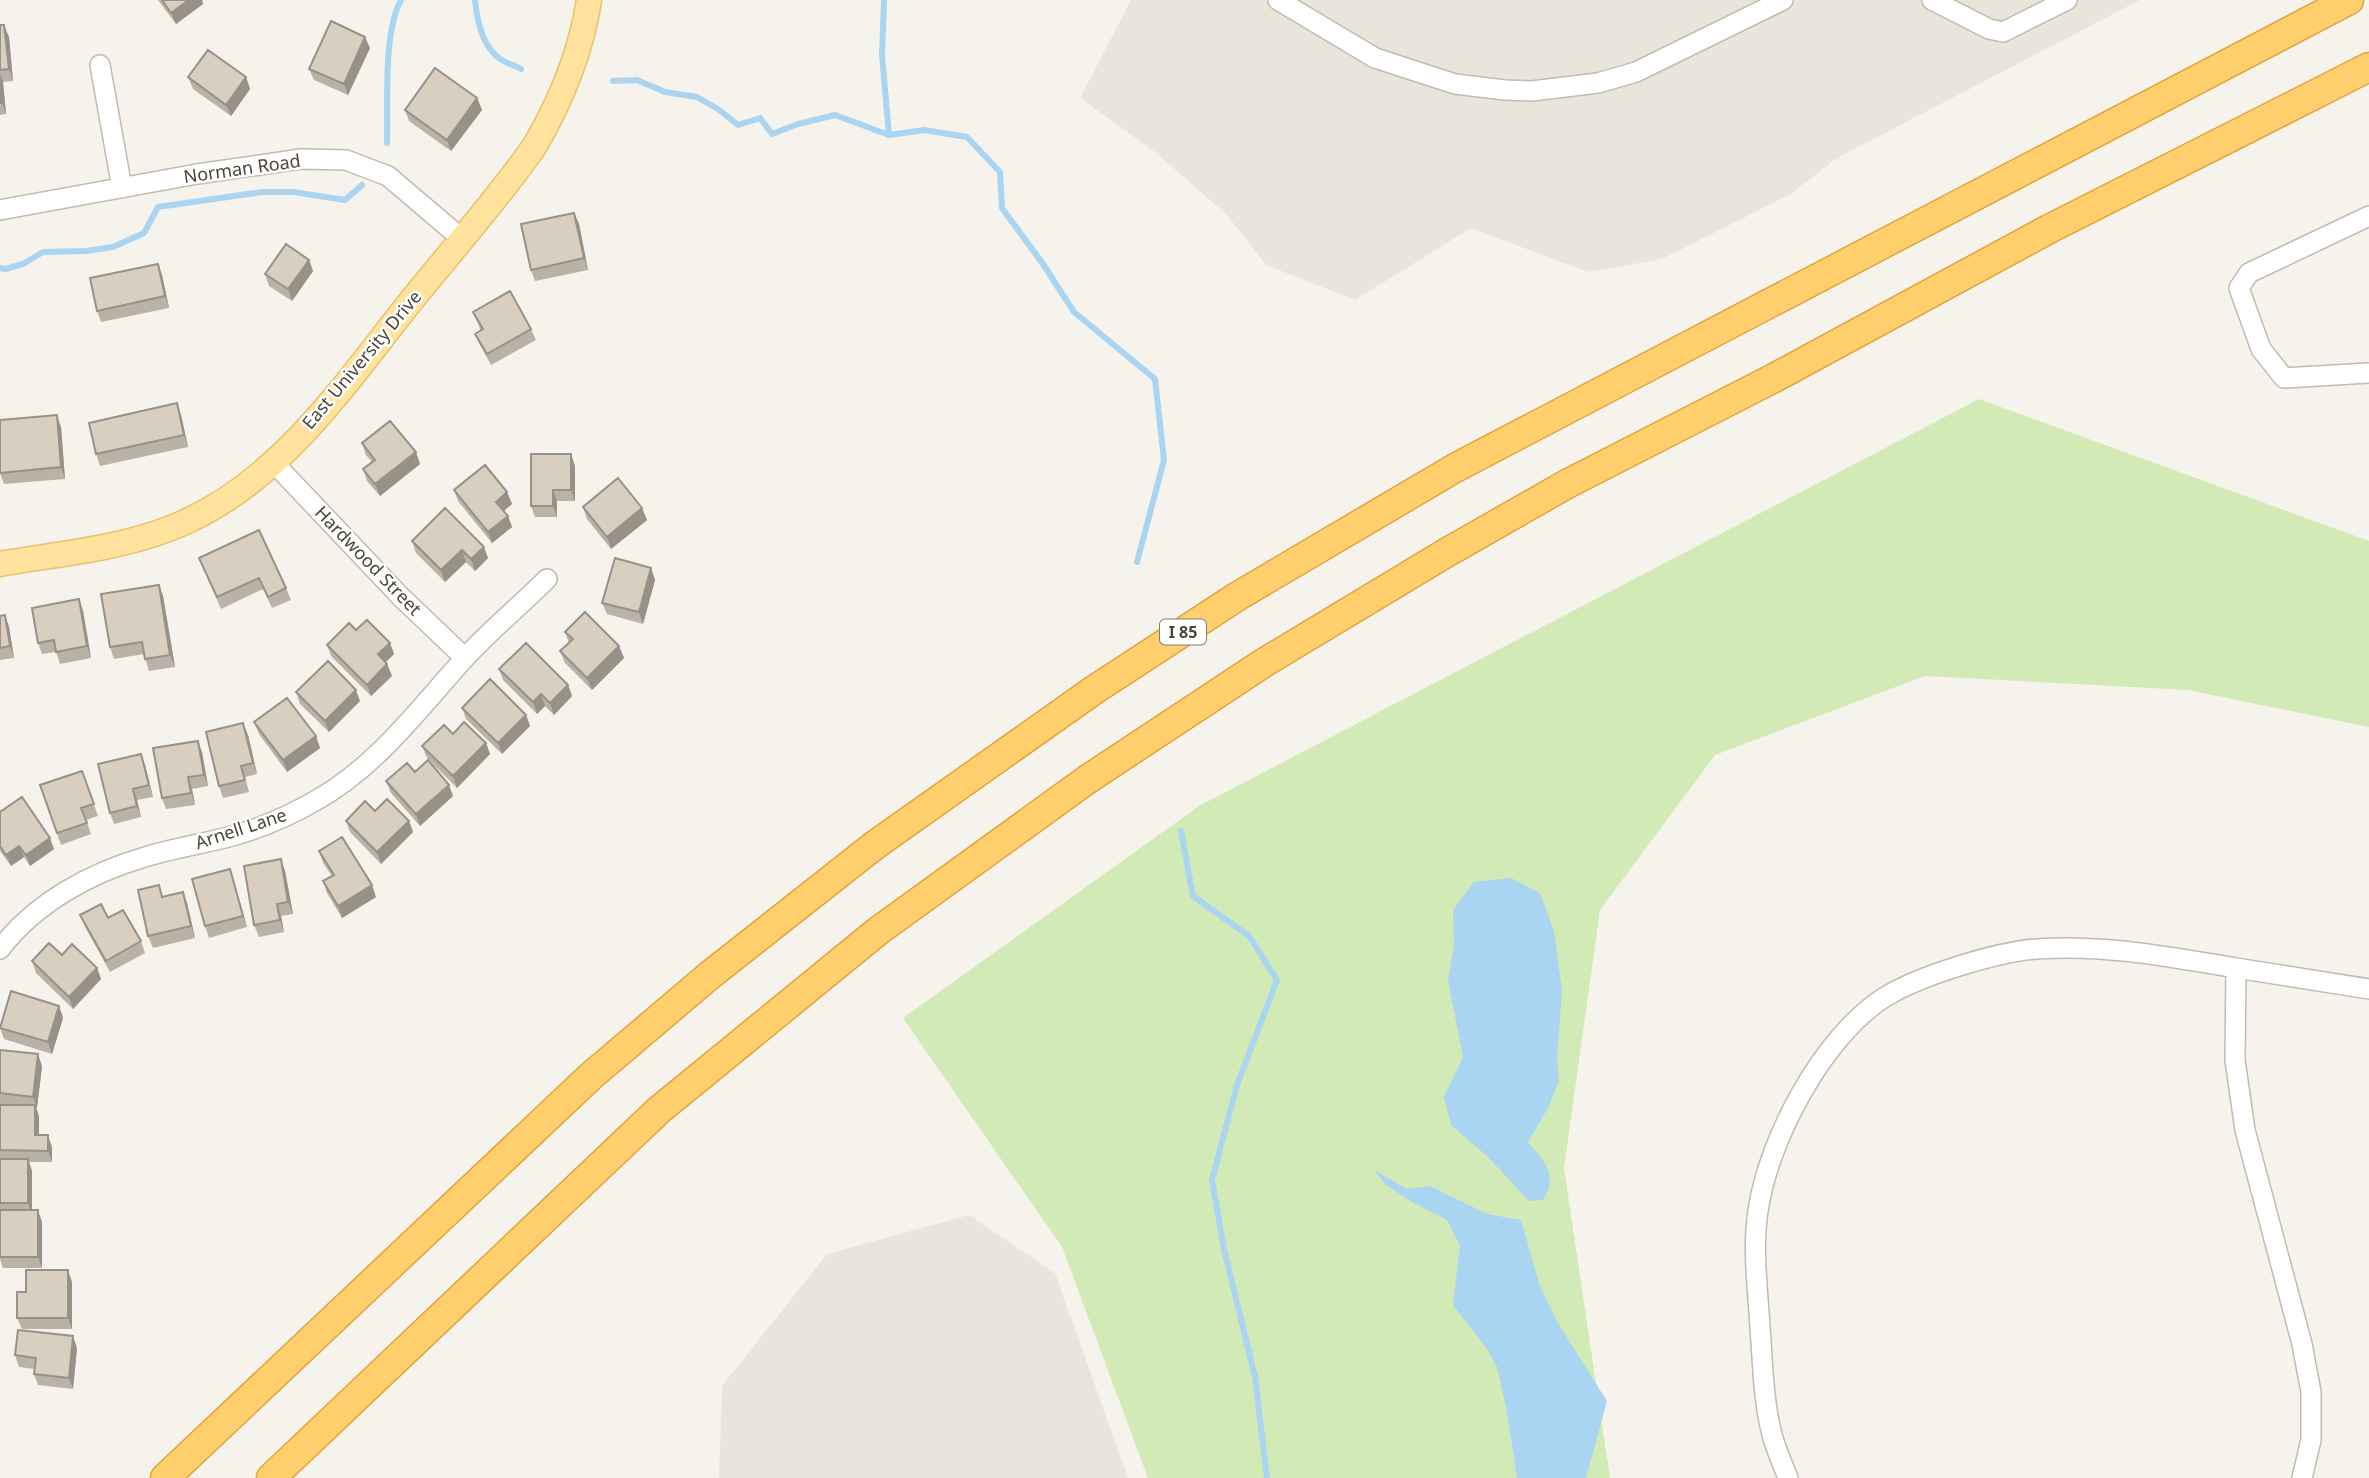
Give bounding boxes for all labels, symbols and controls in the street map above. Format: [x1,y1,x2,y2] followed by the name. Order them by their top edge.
[182,148,302,188] street label: Norman Road
[296,285,426,434] street label: East University Drive
[310,500,428,621] street label: Hardwood Street
[1160,620,1206,645] road number: I 85
[192,802,290,854] street label: Arnell Lane

